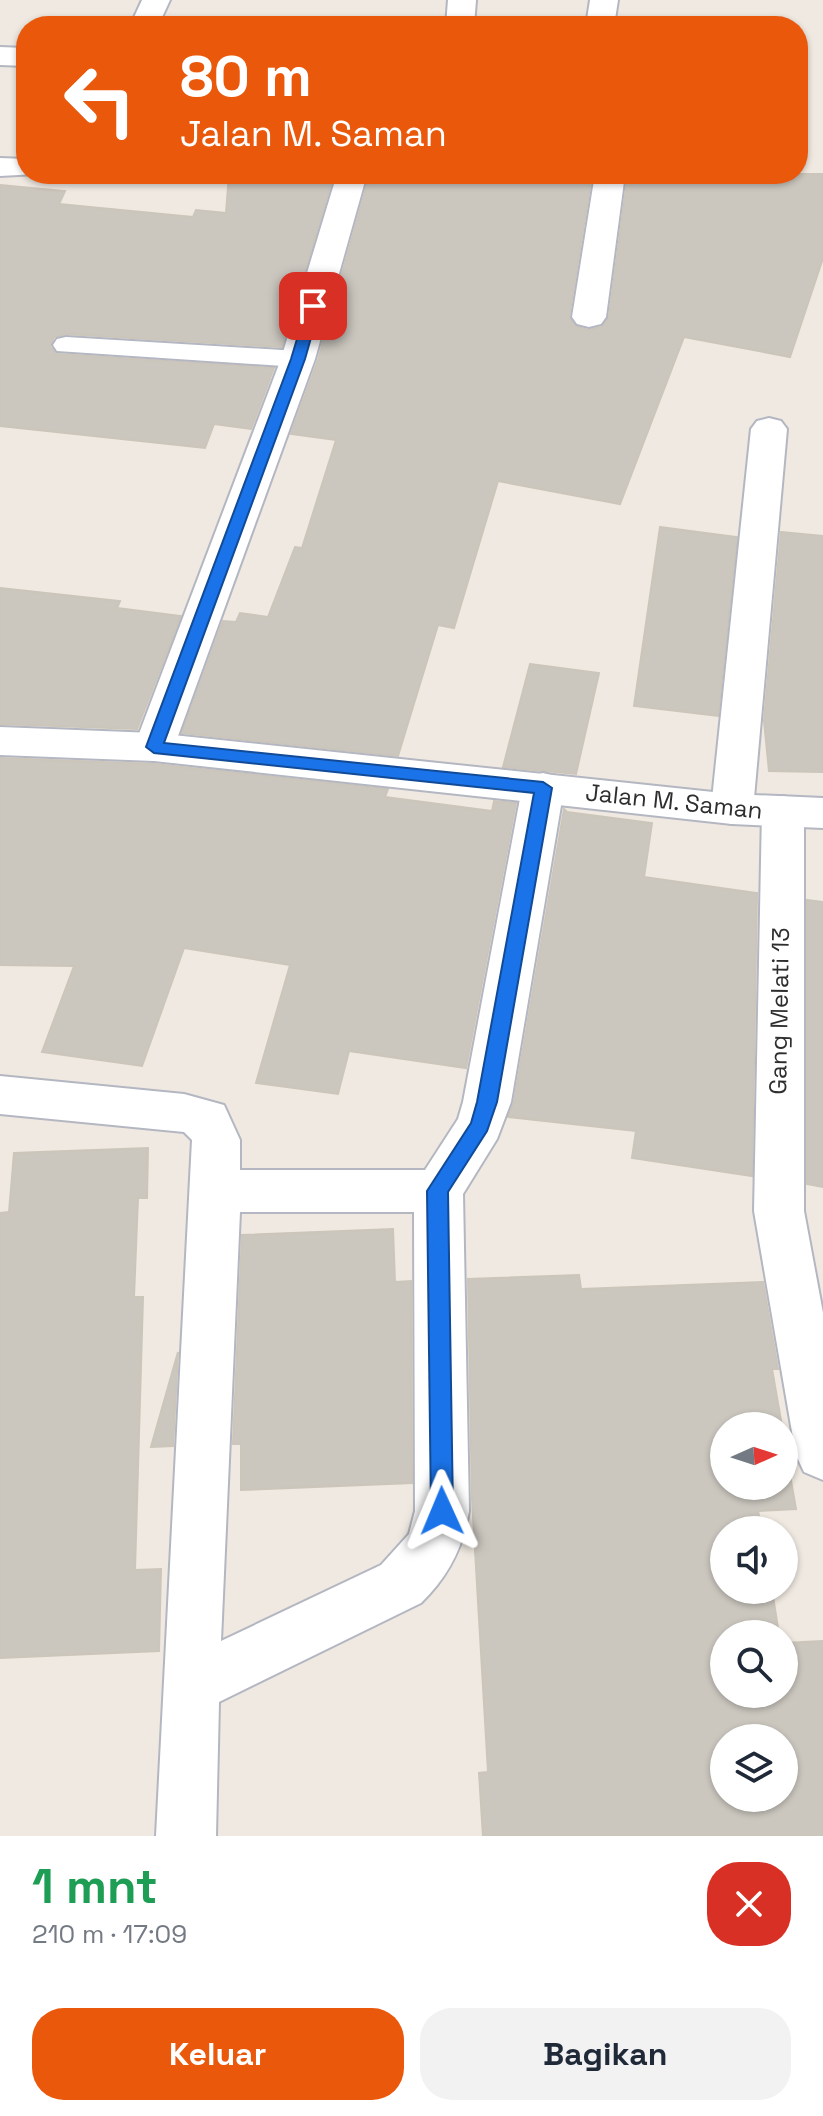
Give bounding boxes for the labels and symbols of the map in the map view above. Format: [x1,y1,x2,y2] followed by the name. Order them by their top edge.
[279,272,347,340] pin
[584,776,764,826] street label: Jalan M. Saman
[762,927,796,1095] street label: Gang Melati 13
[710,1412,798,1500] north arrow
[400,1469,484,1553] position arrow

